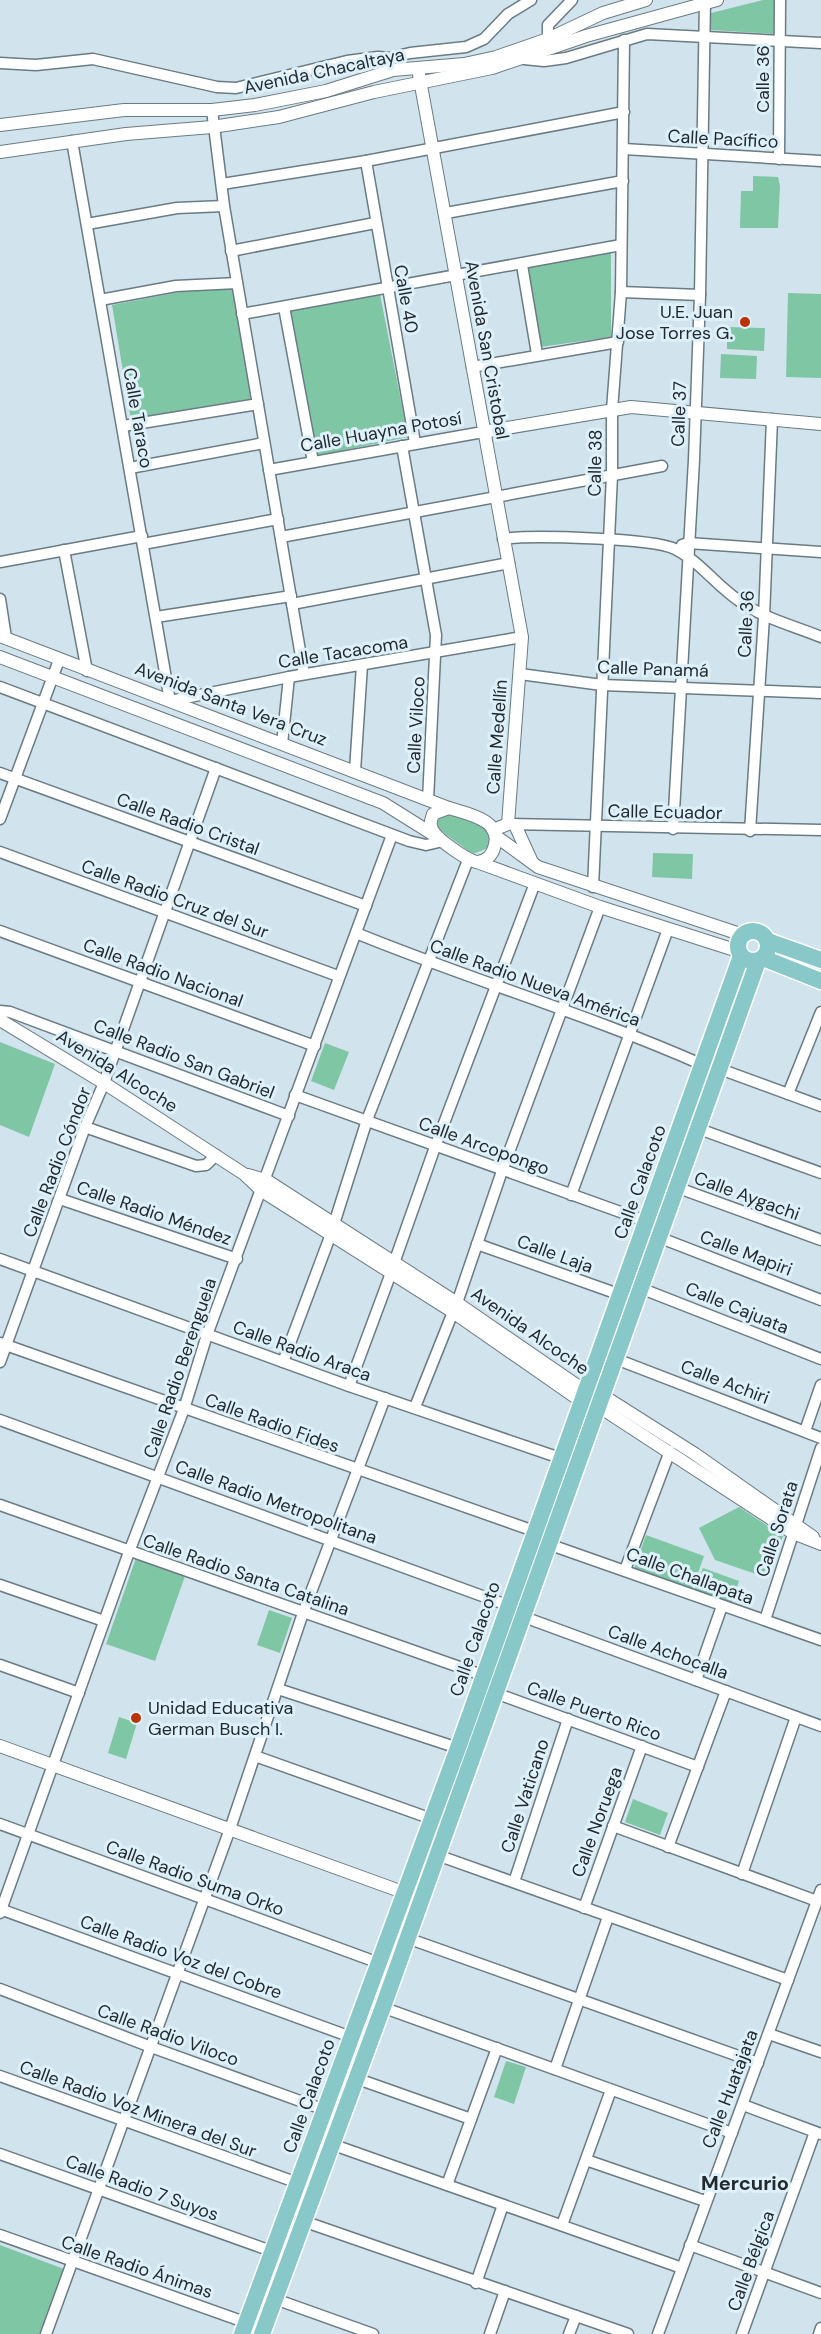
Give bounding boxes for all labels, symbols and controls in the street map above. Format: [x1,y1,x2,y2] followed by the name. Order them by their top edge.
[241,42,407,100] street label: Avenida Chacaltaya
[751,45,775,113] street label: Calle 36
[667,124,779,154] street label: Calle Pacífico
[459,259,515,441] street label: Avenida San Cristobal
[388,263,424,335] street label: Calle 40
[616,300,733,345] place label: U.E. Juan Jose Torres G.
[738,315,752,329] marker: U.E. Juan Jose Torres G.
[117,366,159,470] street label: Calle Taraco
[666,381,692,447] street label: Calle 37
[298,406,464,458] street label: Calle Huayna Potosí
[582,429,608,497] street label: Calle 38
[732,590,760,658] street label: Calle 36
[276,630,410,674] street label: Calle Tacacoma
[597,655,709,683] street label: Calle Panamá
[132,656,330,752] street label: Avenida Santa Vera Cruz
[401,676,431,774] street label: Calle Viloco
[481,679,513,795] street label: Calle Medellín
[113,787,263,861] street label: Calle Radio Cristal
[607,799,723,825] street label: Calle Ecuador
[78,854,272,944] street label: Calle Radio Cruz del Sur
[80,933,246,1013] street label: Calle Radio Nacional
[426,934,644,1032] street label: Calle Radio Nueva América
[90,1013,278,1105] street label: Calle Radio San Gabriel
[52,1024,182,1118] street label: Avenida Alcoche
[17,1083,97,1241] street label: Calle Radio Cóndor
[415,1111,553,1181] street label: Calle Arcopongo
[608,1121,672,1243] street label: Calle Calacoto
[691,1166,803,1226] street label: Calle Aygachi
[73,1175,235,1251] street label: Calle Radio Méndez
[696,1224,796,1282] street label: Calle Mapiri
[514,1229,596,1279] street label: Calle Laja
[138,1275,222,1461] street label: Calle Radio Berenguela
[682,1276,792,1340] street label: Calle Cajuata
[466,1281,594,1381] street label: Avenida Alcoche
[230,1315,374,1387] street label: Calle Radio Araca
[677,1354,773,1410] street label: Calle Achiri
[201,1388,343,1458] street label: Calle Radio Fides
[172,1454,380,1550] street label: Calle Radio Metropolitana
[750,1478,804,1580] street label: Calle Sorata
[140,1528,352,1622] street label: Calle Radio Santa Catalina
[623,1542,757,1610] street label: Calle Challapata
[444,1578,506,1700] street label: Calle Calacoto
[604,1619,732,1685] street label: Calle Achocalla
[523,1676,665,1746] street label: Calle Puerto Rico
[148,1696,293,1741] place label: Unidad Educativa German Busch I.
[129,1711,143,1725] marker: Unidad Educativa German Busch I.
[495,1736,555,1856] street label: Calle Vaticano
[566,1763,628,1881] street label: Calle Noruega
[103,1835,287,1921] street label: Calle Radio Suma Orko
[77,1909,285,2005] street label: Calle Radio Voz del Cobre
[94,1998,242,2072] street label: Calle Radio Viloco
[696,2026,764,2152] street label: Calle Huatajata
[277,2035,341,2157] street label: Calle Calacoto
[16,2055,260,2163] street label: Calle Radio Voz Minera del Sur
[62,2149,222,2227] street label: Calle Radio 7 Suyos
[701,2170,789,2196] district label: Mercurio
[722,2207,780,2315] street label: Calle Bélgica
[58,2230,216,2304] street label: Calle Radio Ánimas

